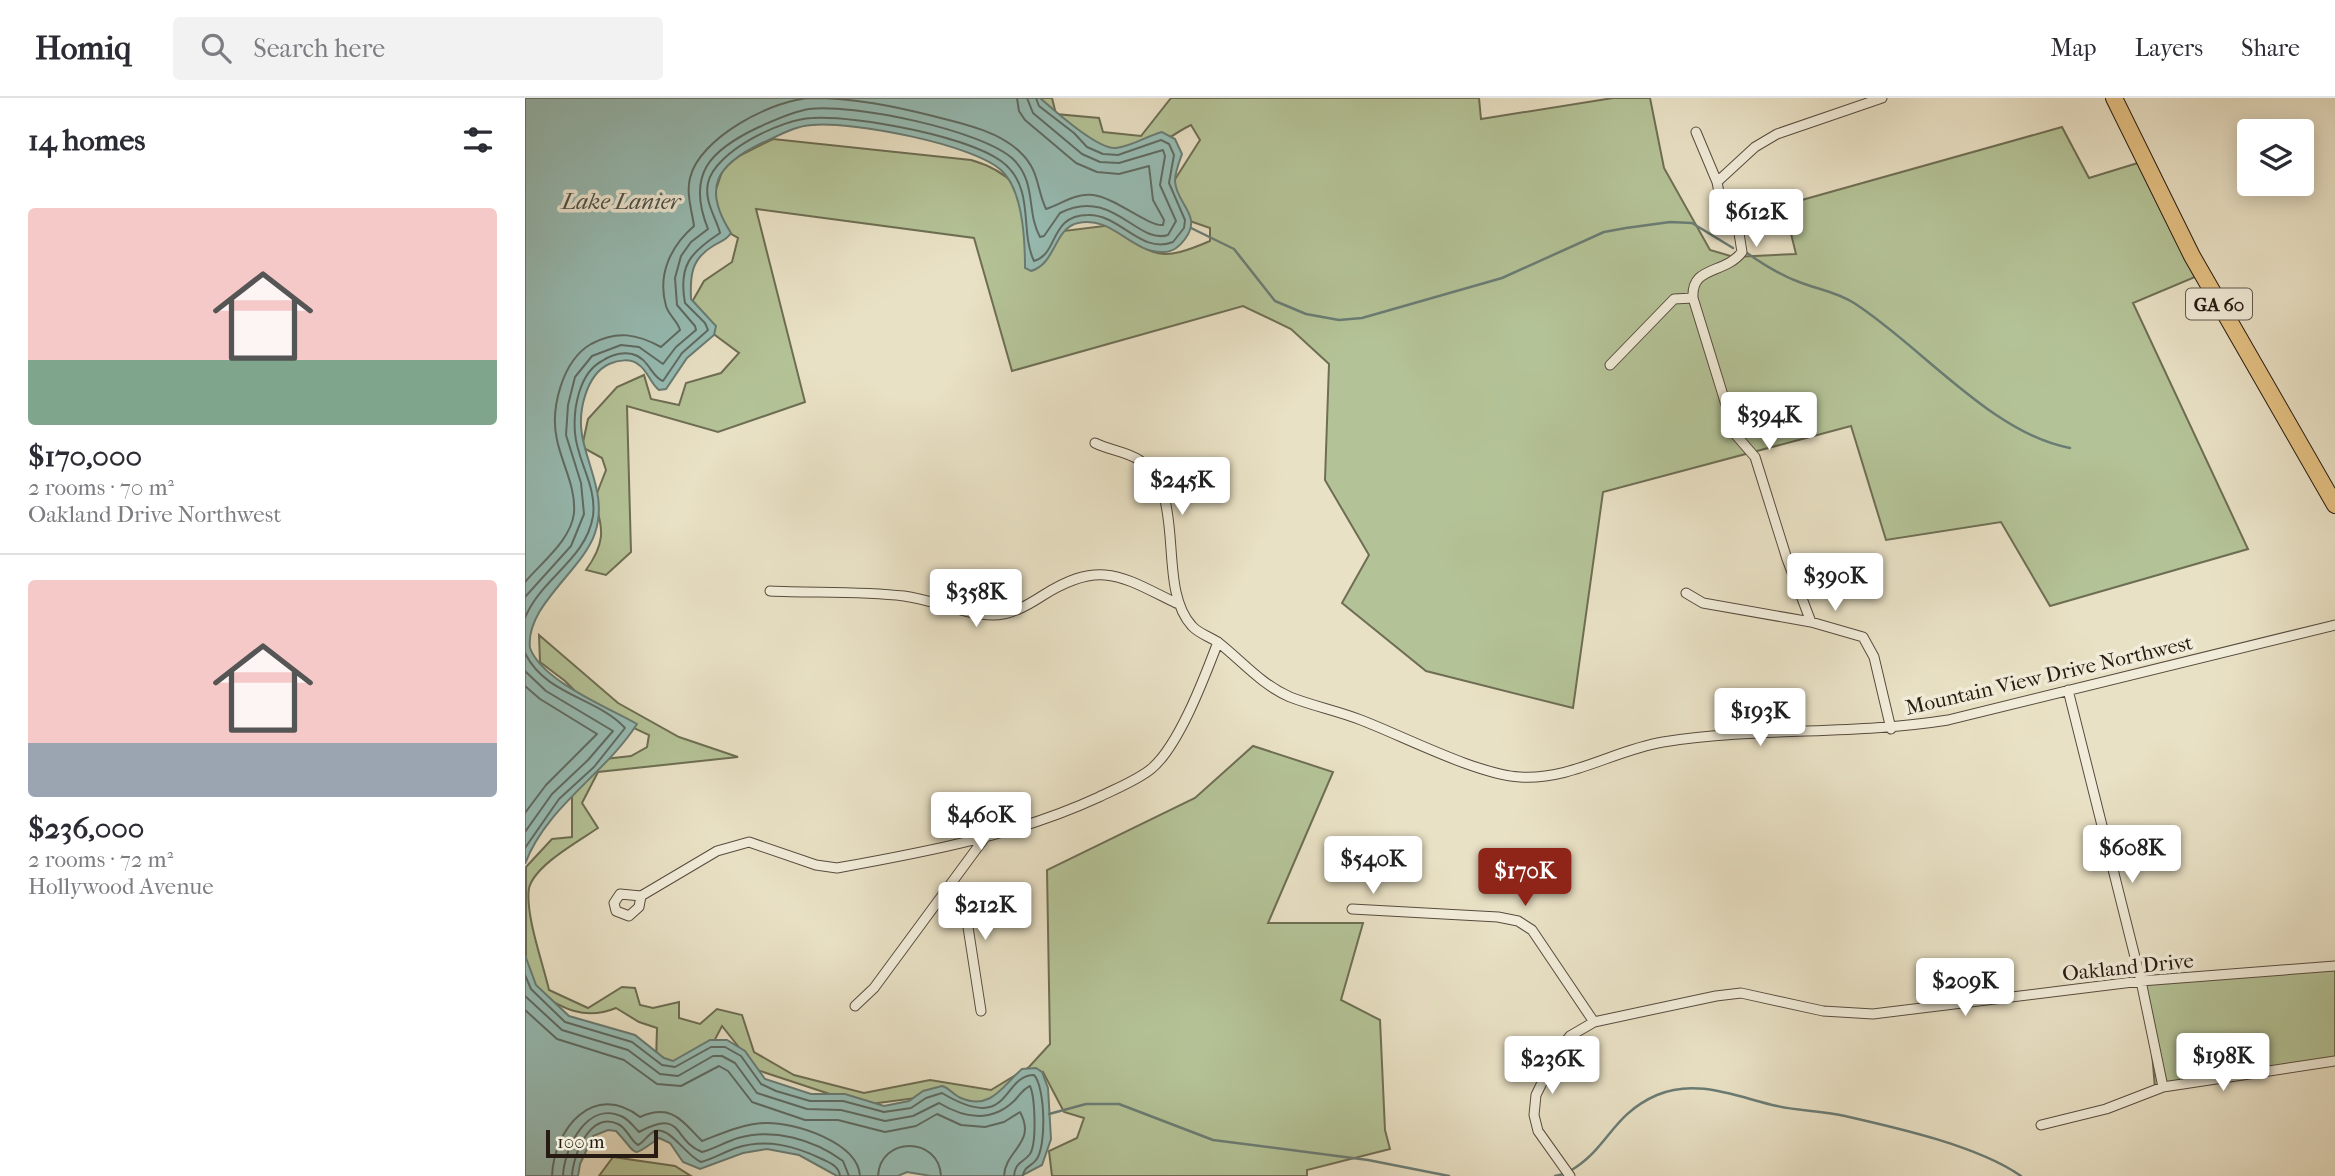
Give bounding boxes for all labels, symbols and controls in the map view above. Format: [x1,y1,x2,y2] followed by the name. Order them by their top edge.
[173,17,663,80] search box
[35,29,131,68] text: Homiq
[197,29,235,67] icon: search
[253,33,385,64] text: Search here
[2051,34,2097,62] text: Map
[2135,34,2203,62] text: Layers
[2241,34,2300,62] text: Share
[2237,119,2314,196] map controls
[2237,119,2314,196] button: layers
[459,121,497,159] icon: filters
[28,123,145,158] text: 14 homes
[560,188,682,215] water label: Lake Lanier
[1707,190,1805,249] pin: $612K
[1725,198,1787,225] text: $612K
[200,253,326,379] icon: home
[2186,288,2252,320] road number: GA 60
[1720,392,1818,452] pin: $394K
[1737,401,1801,428] text: $394K
[28,439,142,474] text: $170,000
[1133,458,1231,517] pin: $245K
[1150,466,1214,493] text: $245K
[28,474,174,501] text: 2 rooms · 70 m²
[28,501,281,528] text: Oakland Drive Northwest
[1786,554,1884,613] pin: $390K
[1803,562,1867,589] text: $390K
[927,570,1025,629] pin: $358K
[946,578,1006,605] text: $358K
[200,625,326,751] icon: home
[1903,630,2195,720] street label: Mountain View Drive Northwest
[1711,688,1809,748] pin: $193K
[1730,697,1790,724] text: $193K
[932,792,1030,852] pin: $460K
[947,801,1015,828] text: $460K
[28,811,144,846] text: $236,000
[2083,826,2181,885] pin: $608K
[2099,834,2165,861] text: $608K
[1324,836,1422,896] pin: $540K
[1340,845,1406,872] text: $540K
[28,846,173,873] text: 2 rooms · 72 m²
[1476,848,1574,908] pin: $170K
[1494,857,1556,884] text: $170K
[28,873,214,900] text: Hollywood Avenue
[936,882,1034,942] pin: $212K
[954,891,1016,918] text: $212K
[2061,948,2195,986] street label: Oakland Drive
[1916,958,2014,1018] pin: $209K
[1932,967,1998,994] text: $209K
[2174,1034,2272,1093] pin: $198K
[1503,1037,1601,1096] pin: $236K
[2192,1042,2254,1069] text: $198K
[1520,1045,1584,1072] text: $236K
[546,1127,658,1159] scale bar
[557,1131,605,1153] text: 100 m

